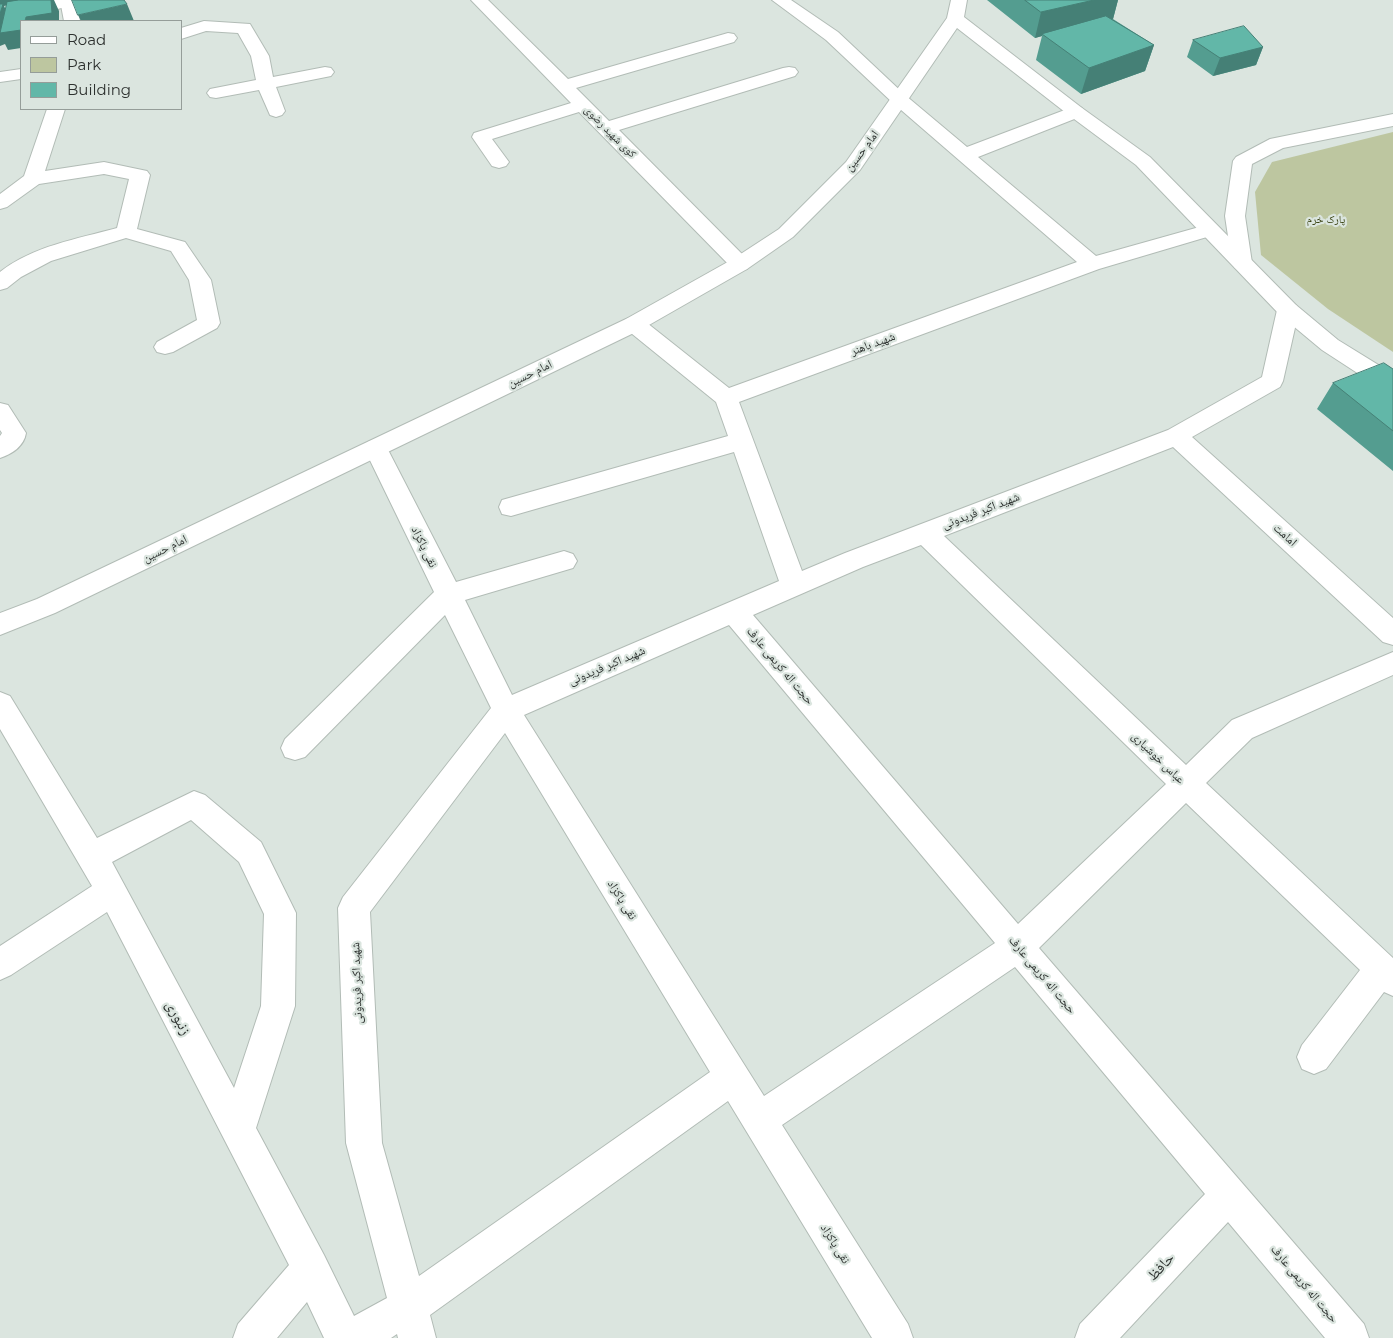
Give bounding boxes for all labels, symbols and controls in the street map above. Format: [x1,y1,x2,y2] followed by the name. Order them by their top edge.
[20,20,182,110] legend
[67,30,106,49] text: Road
[67,55,101,74] text: Park
[67,80,131,99] text: Building
[581,103,639,161] street label: کوی شهید رضوی
[842,128,882,174] street label: امام حسین
[1307,213,1345,227] park label: پارک خرم
[849,329,897,359] street label: شهید باهنر
[506,357,554,391] street label: امام حسین
[940,490,1022,532] street label: شهید اکبر فریدونی
[1270,521,1300,549] street label: امامت
[408,524,440,570] street label: نقی پاکزاد
[141,532,189,566] street label: امام حسین
[743,624,817,708] street label: حجت اله کریمی عارف
[567,643,647,689] street label: شهید اکبر فریدونی
[1128,729,1188,787] street label: عباس خوشیاری
[604,877,640,923] street label: نقی پاکزاد
[1005,933,1079,1017] street label: حجت اله کریمی عارف
[348,942,366,1024] street label: شهید اکبر فریدونی
[162,998,194,1038] street label: زنبوری
[817,1221,853,1267] street label: نقی پاکزاد
[1267,1242,1341,1326] street label: حجت اله کریمی عارف
[1144,1249,1178,1285] street label: حافظ

